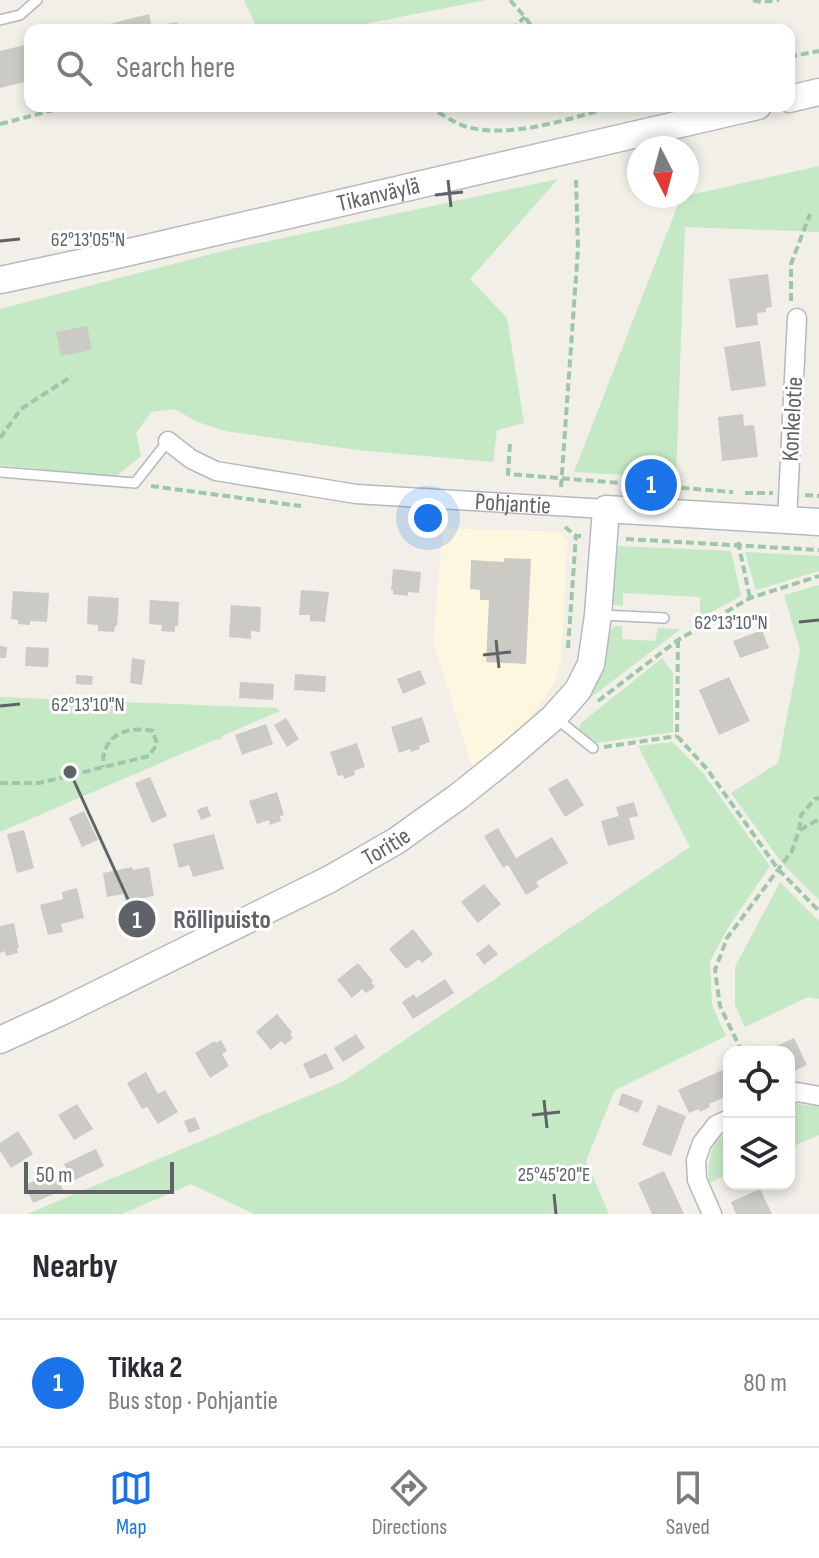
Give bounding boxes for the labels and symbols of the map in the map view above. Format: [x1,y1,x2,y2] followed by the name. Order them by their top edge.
[627,136,699,208] north arrow
[334,171,423,218] street label: Tikanväylä
[51,228,125,252] text: 62°13'05"N
[776,376,809,462] street label: Konkelotie
[625,455,677,515] pin: 1
[474,487,552,521] street label: Pohjantie
[408,498,448,538] your location
[694,611,768,635] text: 62°13'10"N
[51,693,125,717] text: 62°13'10"N
[357,821,416,872] street label: Toritie
[117,894,287,944] callout: Röllipuisto
[173,905,271,936] text: Röllipuisto
[132,906,142,935] text: 1
[24,1158,174,1194] scale bar
[518,1163,590,1187] text: 25°45'20"E

